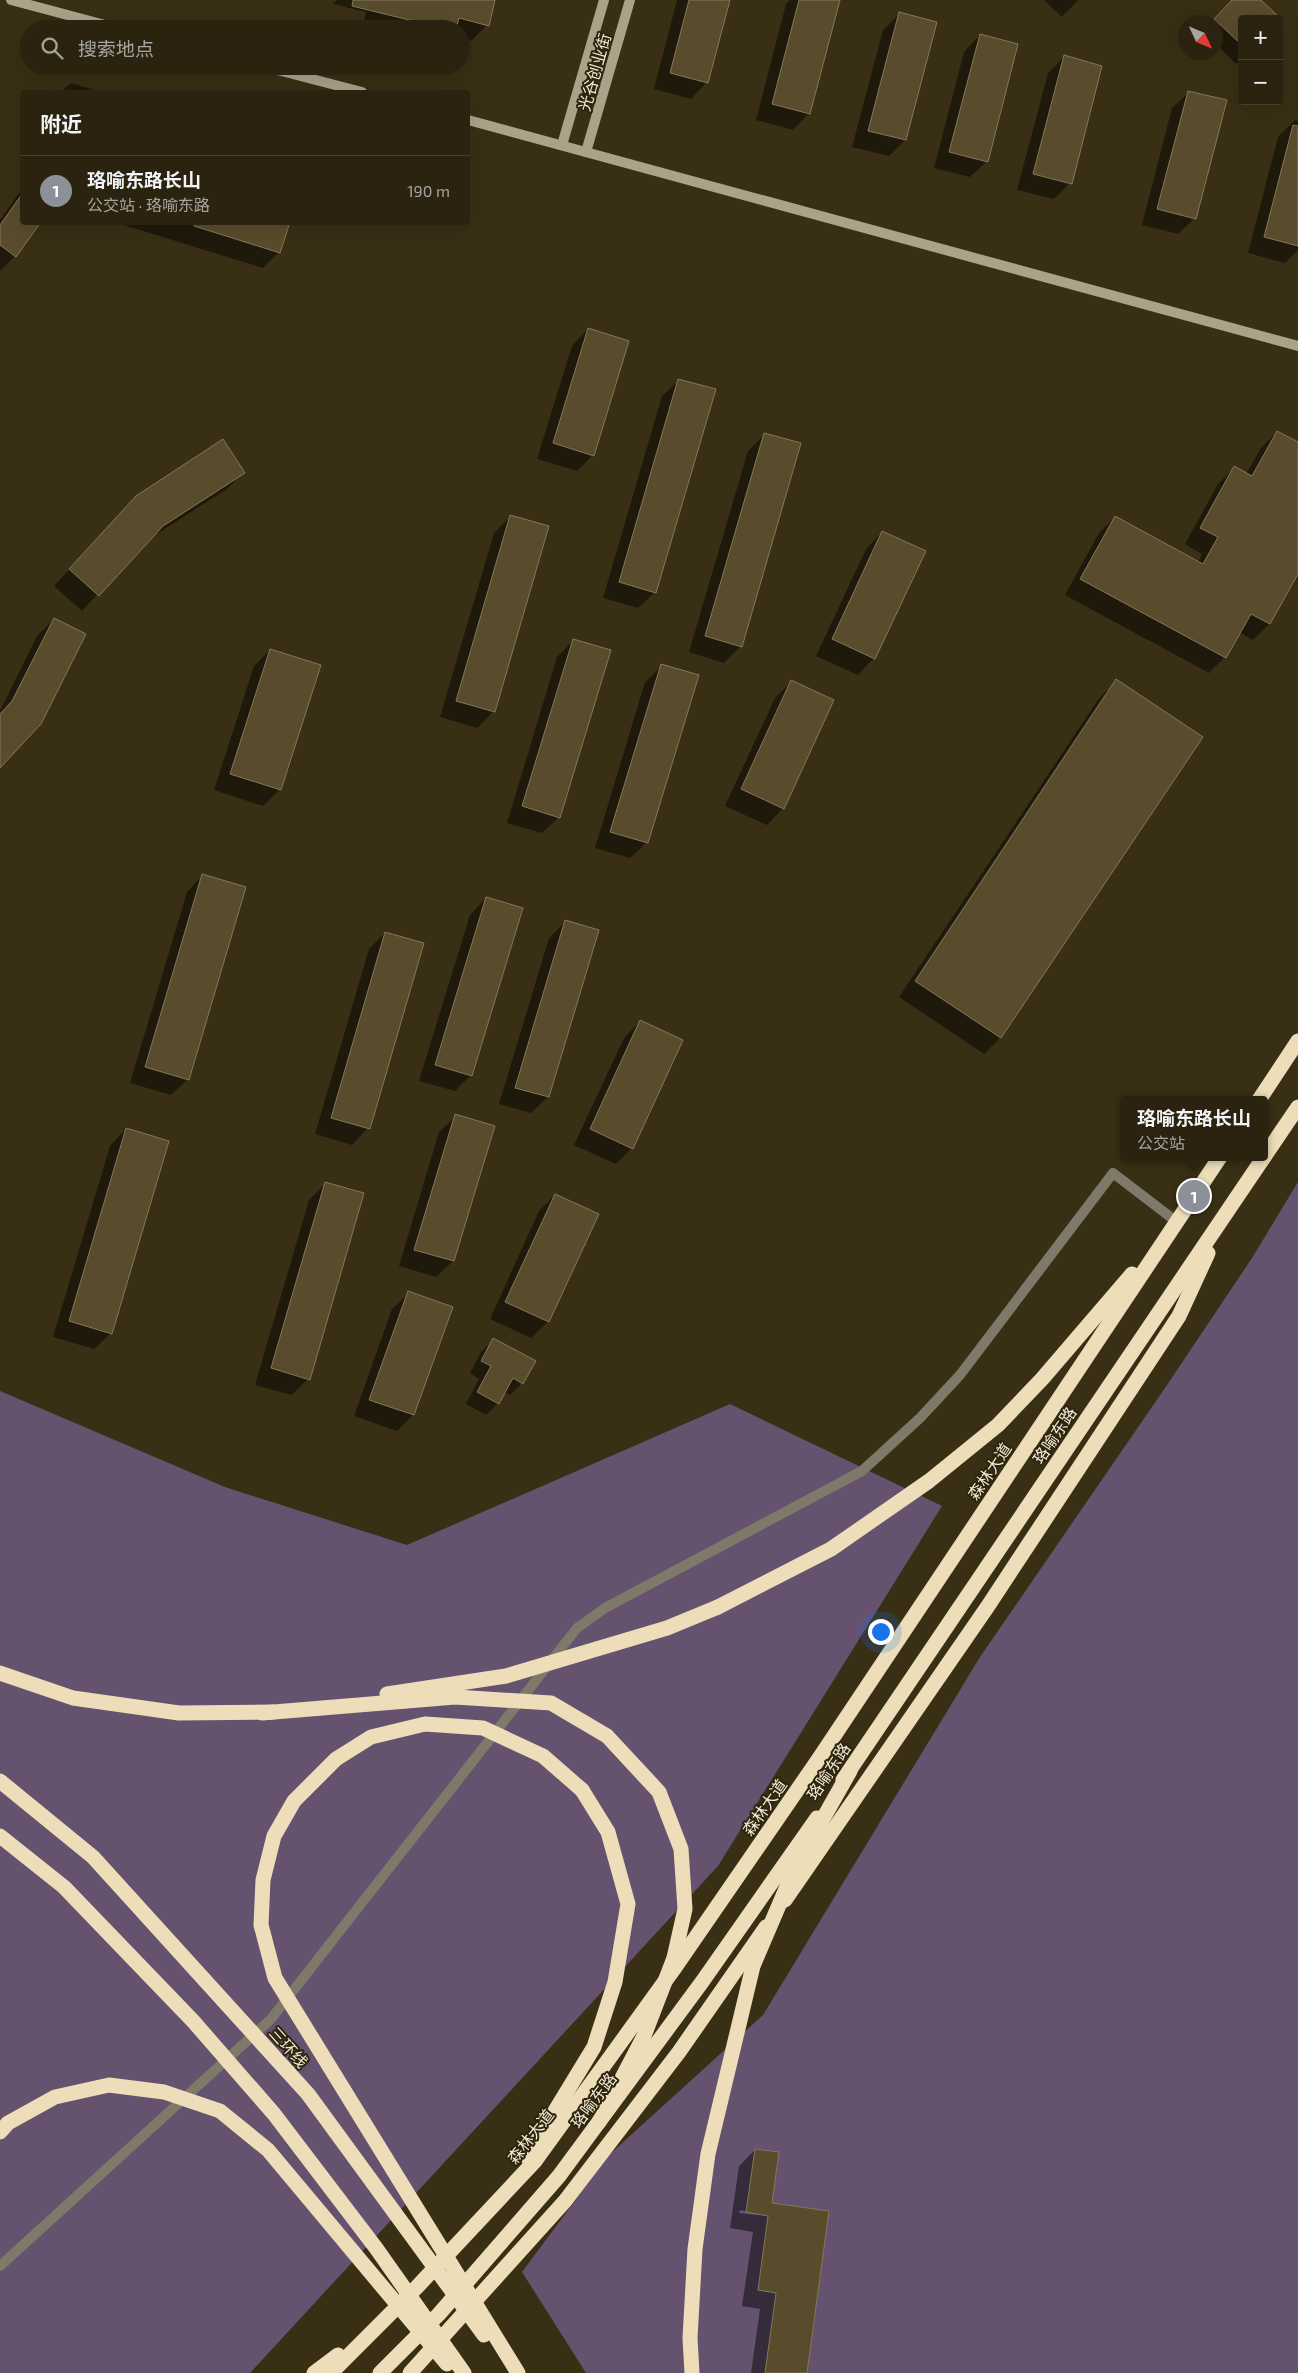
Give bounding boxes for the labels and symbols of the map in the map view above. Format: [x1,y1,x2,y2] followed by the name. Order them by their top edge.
[1178,15,1223,60] north arrow
[574,31,614,113] street label: 光谷创业街
[1178,1177,1210,1215] pin: 1
[1028,1403,1080,1467] street label: 珞喻东路
[963,1439,1015,1503] street label: 森林大道
[868,1619,894,1645] your location
[802,1739,854,1803] street label: 珞喻东路
[738,1775,790,1839] street label: 森林大道
[266,2023,312,2071] street label: 三环线
[566,2069,620,2131] street label: 珞喻东路
[503,2105,557,2167] street label: 森林大道

